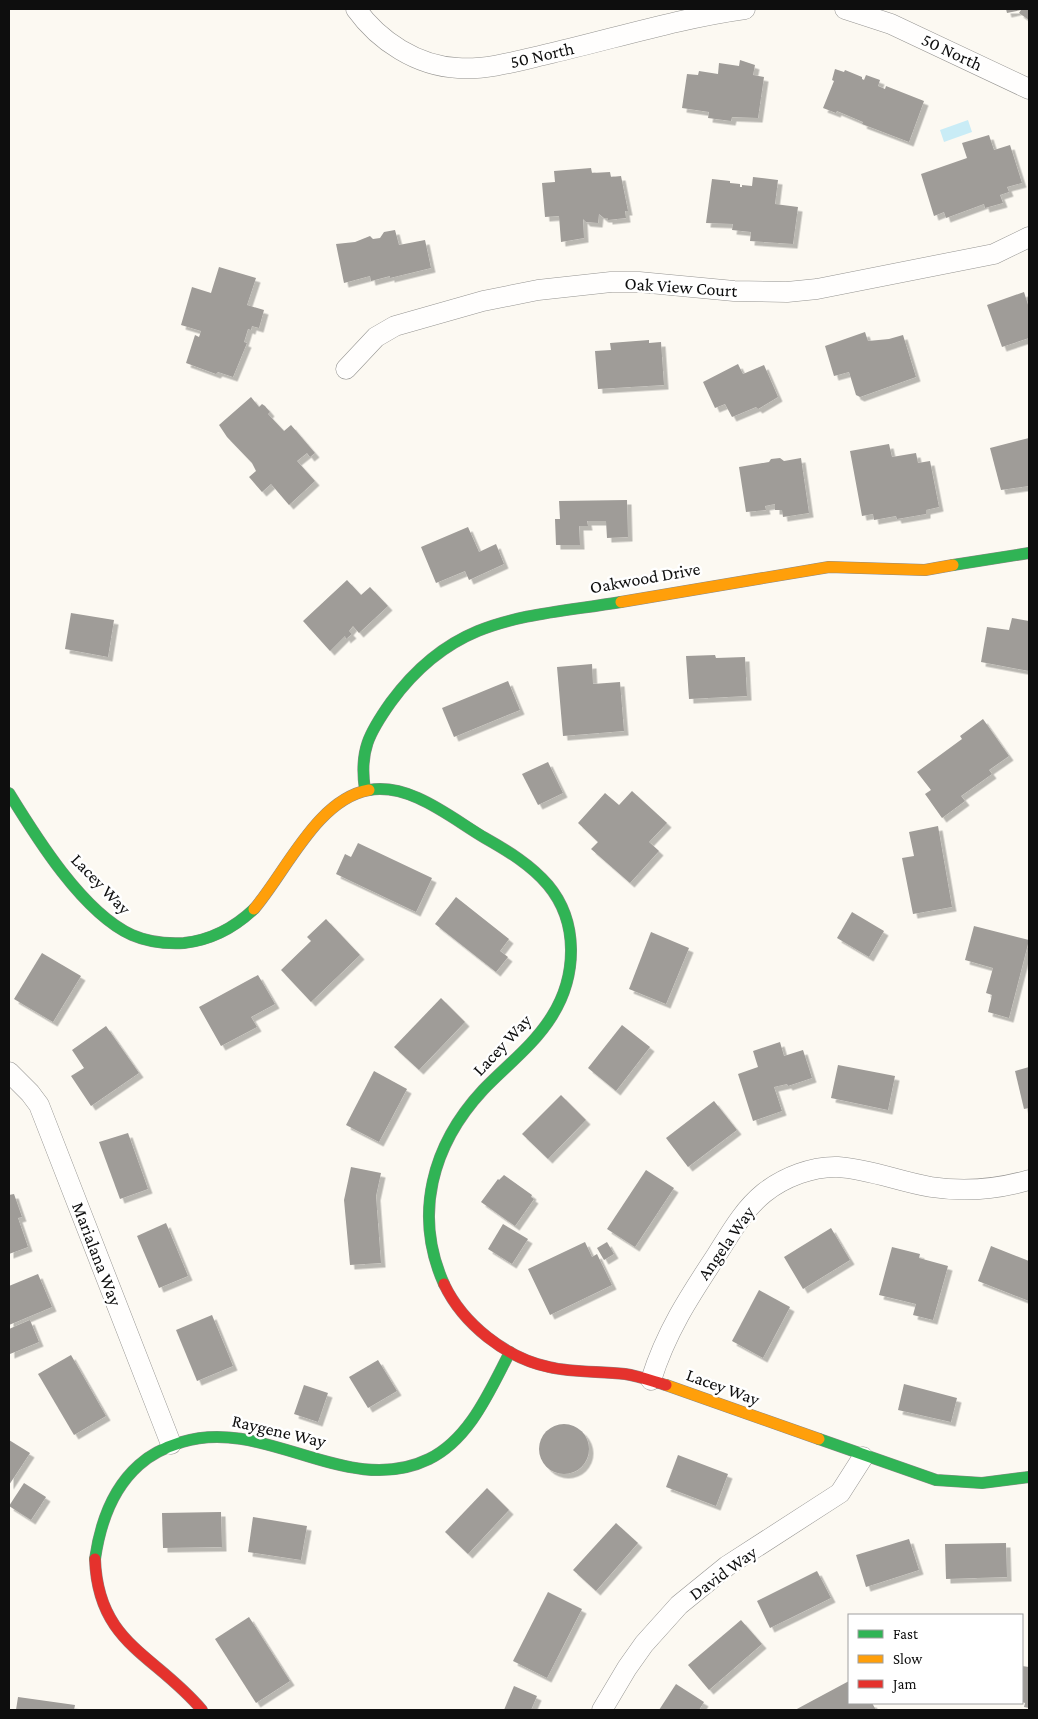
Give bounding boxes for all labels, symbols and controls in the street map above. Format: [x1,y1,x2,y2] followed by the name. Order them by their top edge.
[918,29,986,75] street label: 50 North
[508,38,576,72] street label: 50 North
[624,273,739,301] street label: Oak View Court
[588,558,702,598] street label: Oakwood Drive
[67,850,135,919] street label: Lacey Way
[469,1010,536,1080] street label: Lacey Way
[68,1199,126,1309] street label: Marialana Way
[693,1202,759,1284] street label: Angela Way
[684,1365,763,1410] street label: Lacey Way
[230,1410,329,1452] street label: Raygene Way
[685,1541,761,1604] street label: David Way
[848,1614,1023,1704] legend
[893,1626,919,1642] text: Fast
[893,1651,923,1667] text: Slow
[891,1676,916,1693] text: Jam

